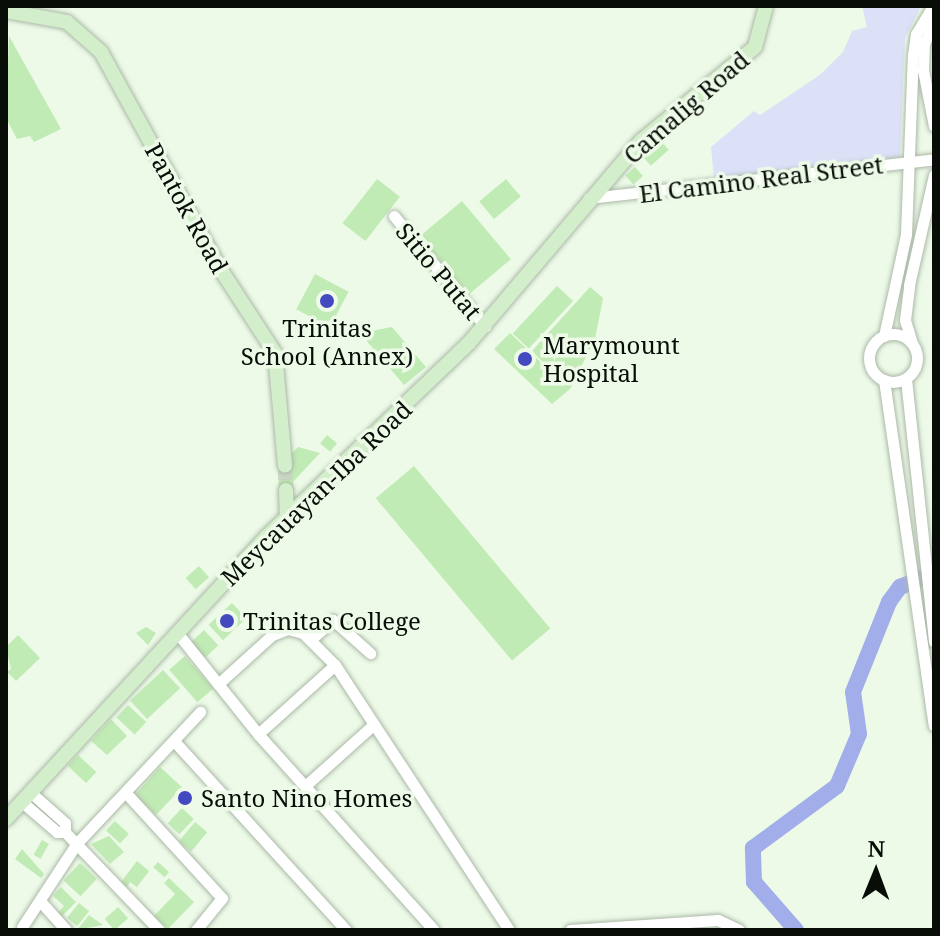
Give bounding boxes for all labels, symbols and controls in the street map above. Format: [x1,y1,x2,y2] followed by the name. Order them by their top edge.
[617,45,755,169] street label: Camalig Road
[140,138,234,278] street label: Pantok Road
[637,150,885,208] street label: El Camino Real Street
[390,217,488,325] street label: Sitio Putat
[318,292,336,310] marker: Trinitas School (Annex)
[241,314,413,370] place label: Trinitas School (Annex)
[543,331,680,387] place label: Marymount Hospital
[514,348,536,370] marker: Marymount Hospital
[215,395,417,591] street label: Meycauayan-Iba Road
[243,607,421,635] place label: Trinitas College
[218,612,236,630] marker: Trinitas College
[201,784,412,812] place label: Santo Nino Homes
[176,789,194,807] marker: Santo Nino Homes
[836,832,916,912] north arrow
[867,833,885,863] text: N

